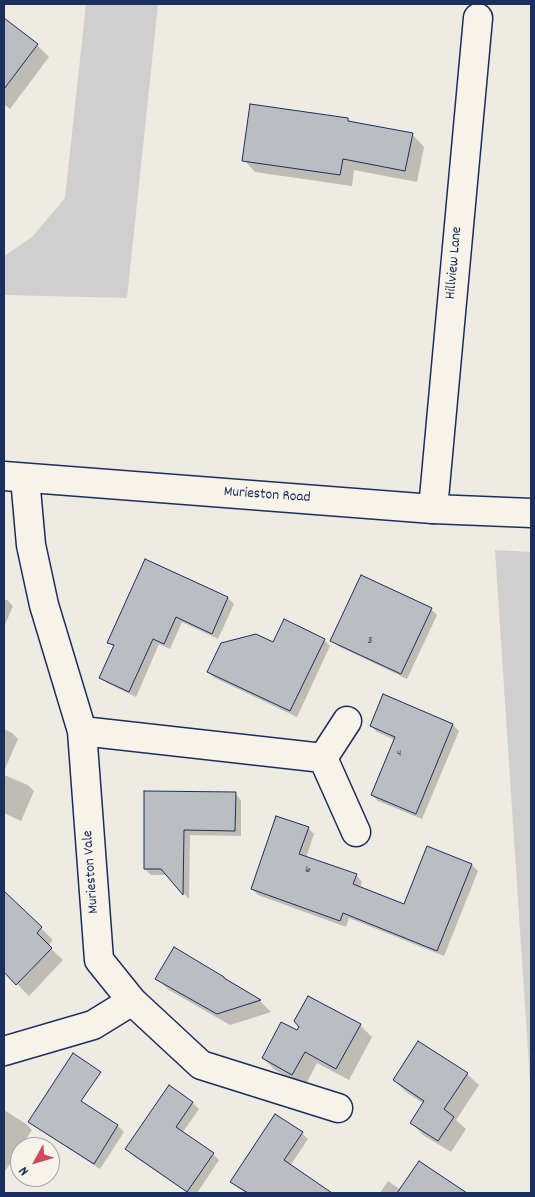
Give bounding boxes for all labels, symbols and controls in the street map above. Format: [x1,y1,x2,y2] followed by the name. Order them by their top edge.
[443,226,467,300] street label: Hillview Lane
[223,484,311,508] street label: Murieston Road
[367,634,373,648] house number: 3
[397,747,401,761] house number: 4
[80,830,104,914] street label: Murieston Vale
[305,863,311,877] house number: 6
[10,1137,60,1187] north arrow
[14,1162,34,1180] text: N

